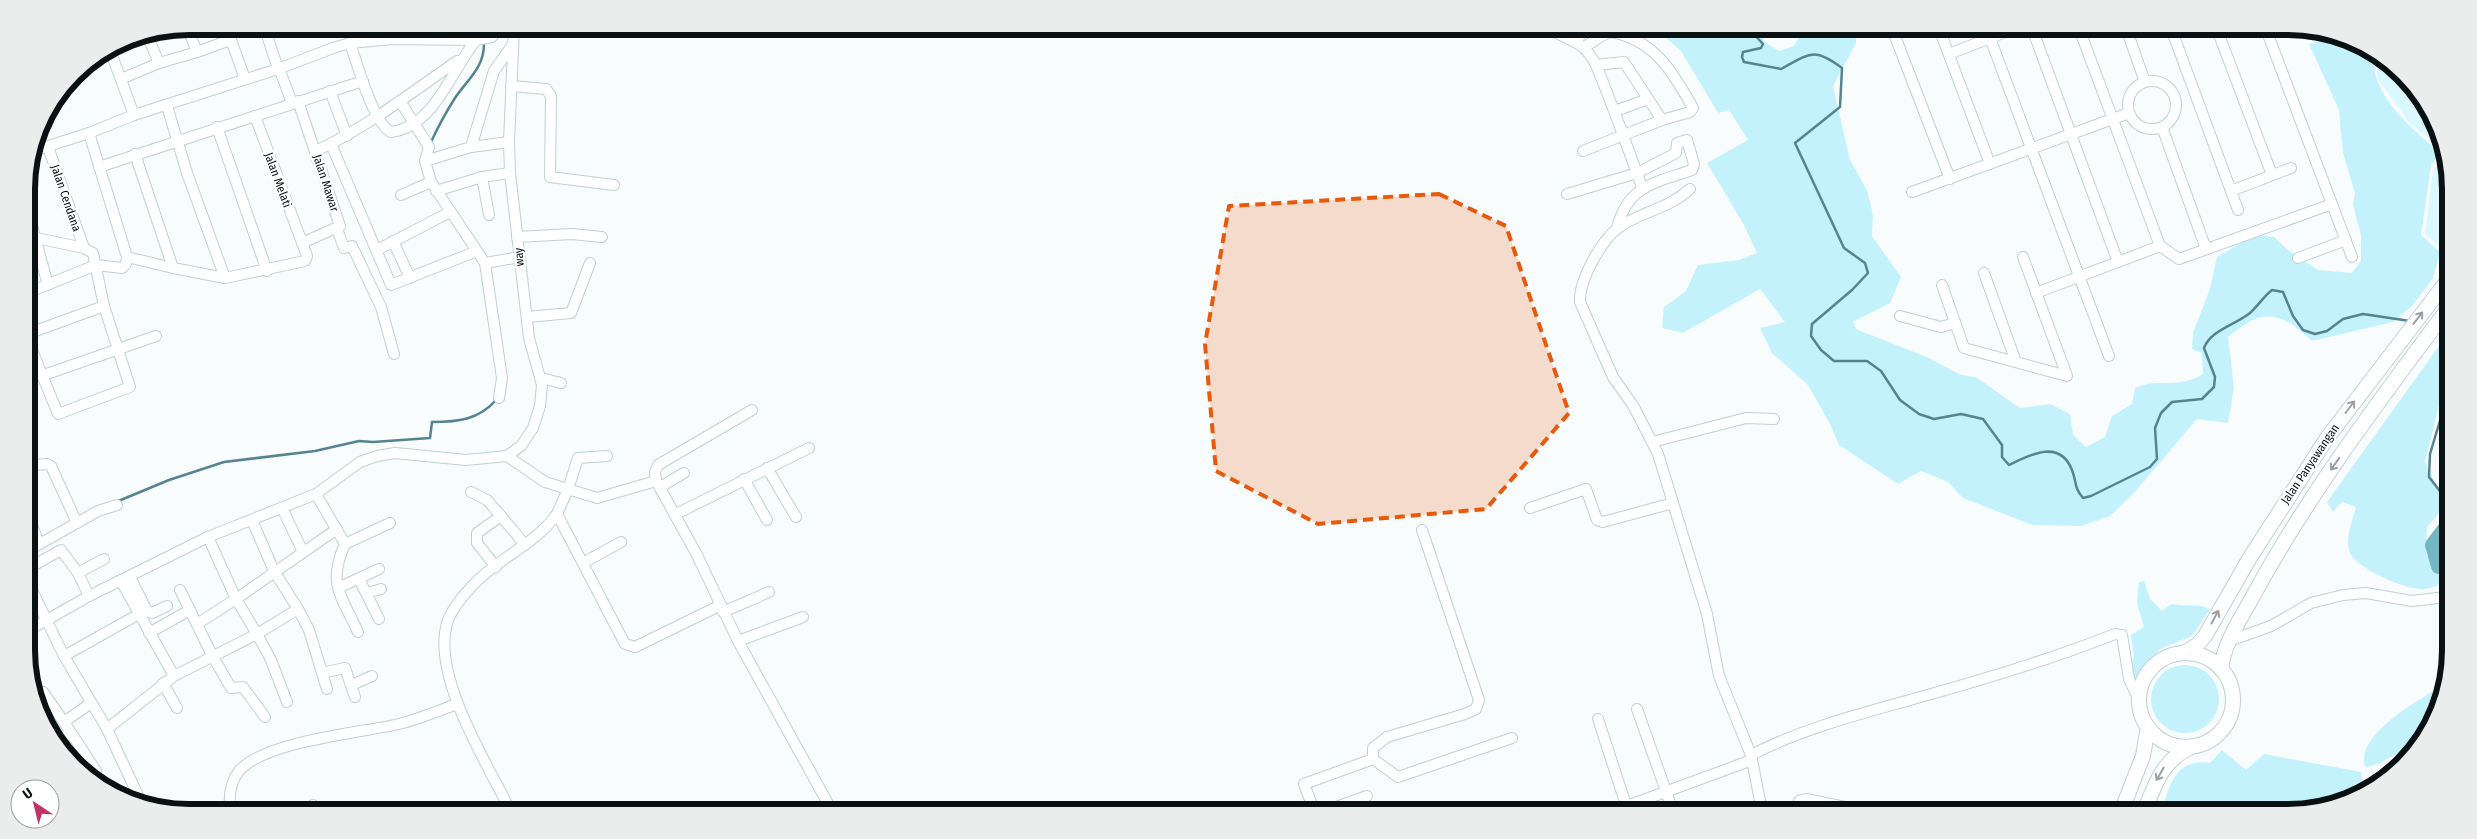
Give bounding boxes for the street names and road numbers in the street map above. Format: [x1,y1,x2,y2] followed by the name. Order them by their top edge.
[262,151,294,209] street label: Jalan Melati
[310,153,342,214] street label: Jalan Mawar
[48,163,84,233] street label: Jalan Cendana
[511,246,527,267] street label: way
[2278,421,2342,507] street label: Jalan Panyawangan

